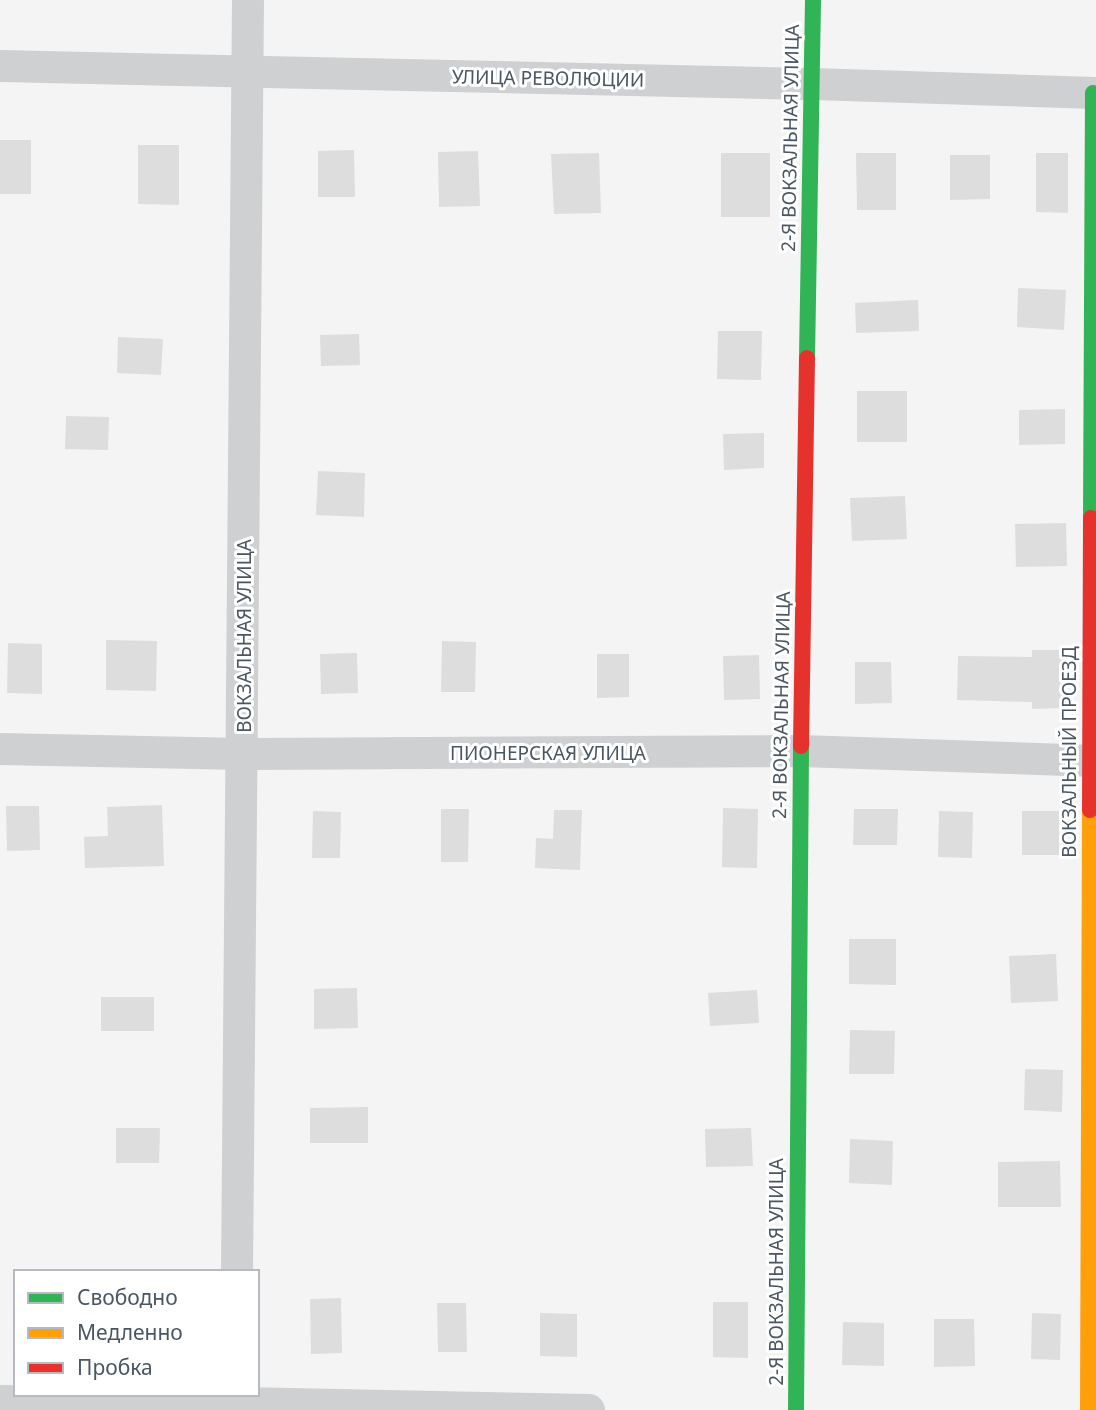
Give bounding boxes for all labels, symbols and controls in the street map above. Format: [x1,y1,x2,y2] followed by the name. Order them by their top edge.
[775,23,805,252] street label: 2-Я ВОКЗАЛЬНАЯ УЛИЦА
[452,63,644,93] street label: УЛИЦА РЕВОЛЮЦИИ
[231,538,257,733] street label: ВОКЗАЛЬНАЯ УЛИЦА
[766,590,796,819] street label: 2-Я ВОКЗАЛЬНАЯ УЛИЦА
[1056,646,1082,858] street label: ВОКЗАЛЬНЫЙ ПРОЕЗД
[450,740,647,766] street label: ПИОНЕРСКАЯ УЛИЦА
[763,1157,789,1386] street label: 2-Я ВОКЗАЛЬНАЯ УЛИЦА
[14,1270,259,1396] legend
[77,1283,178,1311] text: Свободно
[77,1318,183,1346] text: Медленно
[77,1353,153,1381] text: Пробка

